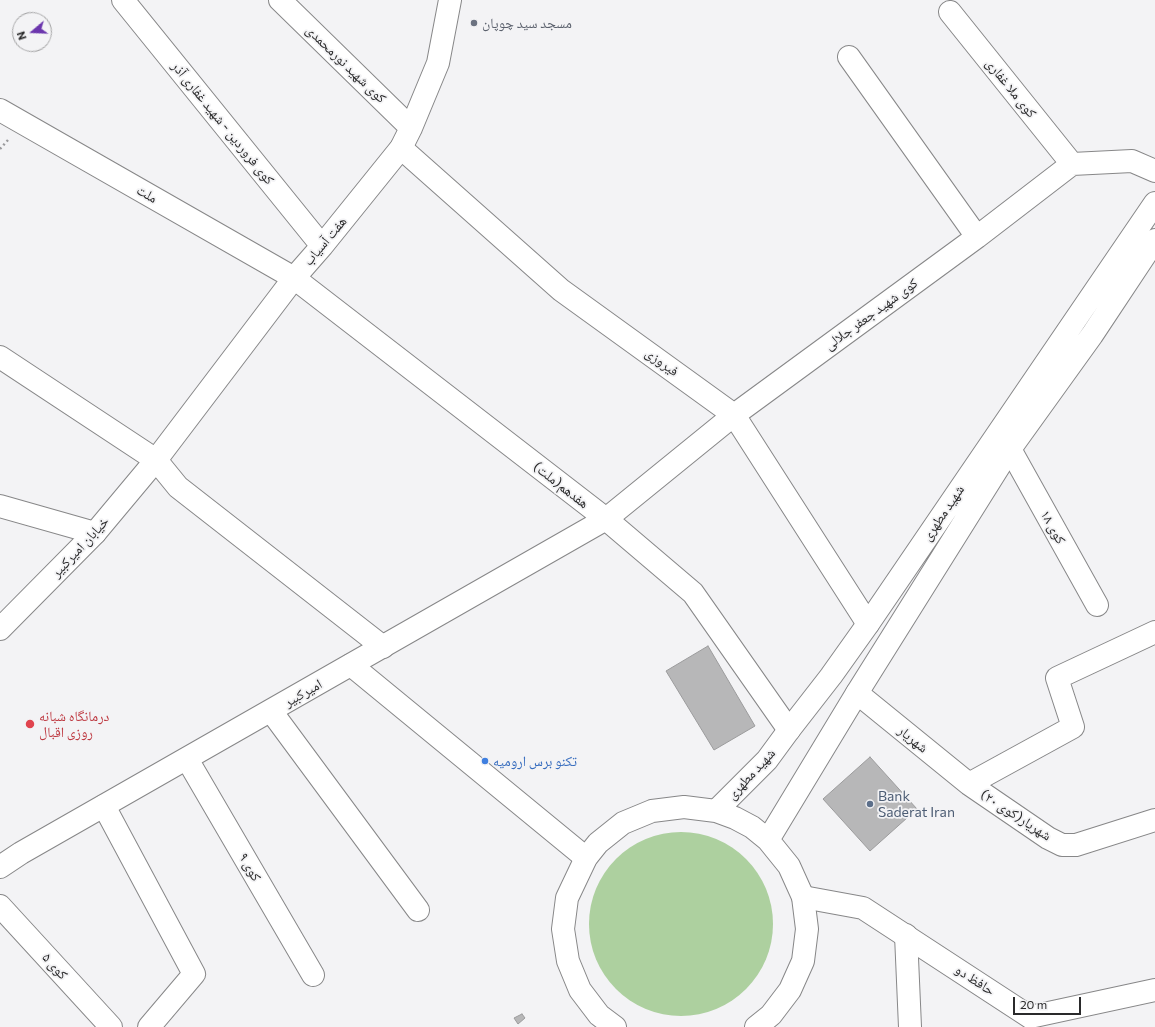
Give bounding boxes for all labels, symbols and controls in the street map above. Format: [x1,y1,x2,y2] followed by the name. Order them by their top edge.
[12,12,52,52] north arrow
[482,15,572,31] place label: مسجد سید چوپان
[469,18,479,28] marker: مسجد سید چوپان
[302,21,390,107] street label: کوی شهید نورمحمدی
[14,30,29,42] text: N
[982,55,1040,121] street label: کوی ملا غفاری
[168,58,278,188] street label: کوی فروردین - شهید غفاری آذر
[134,181,160,207] street label: ملت
[300,213,350,269] street label: هفت آسیاب
[821,275,921,353] street label: کوی شهید جعفر جلالی
[642,344,682,380] street label: فیروزی
[530,458,592,512] street label: هفدهم(ملت)
[918,482,968,544] street label: شهید مطهری
[1037,507,1069,547] street label: کوی ۱۸
[48,513,112,581] street label: خیابان امیرکبیر
[281,675,325,711] street label: امیرکبیر
[39,708,109,740] place label: درمانگاه شبانه روزی اقبال
[24,718,36,730] marker: درمانگاه شبانه روزی اقبال
[895,722,931,756] street label: شهریار
[723,745,779,803] street label: شهید مطهری
[493,753,577,769] place label: تکنو برس ارومیه
[480,756,490,766] marker: تکنو برس ارومیه
[977,786,1055,844] street label: شهریار(کوی ۲۰)
[878,788,955,820] place label: Bank Saderat Iran
[865,799,875,809] marker: Bank Saderat Iran
[235,850,265,884] street label: کوی ۹
[39,949,71,983] street label: کوی ۵
[952,961,998,999] street label: حافظ دو
[1015,989,1083,1015] scale bar
[1020,997,1047,1011] text: 20 m

